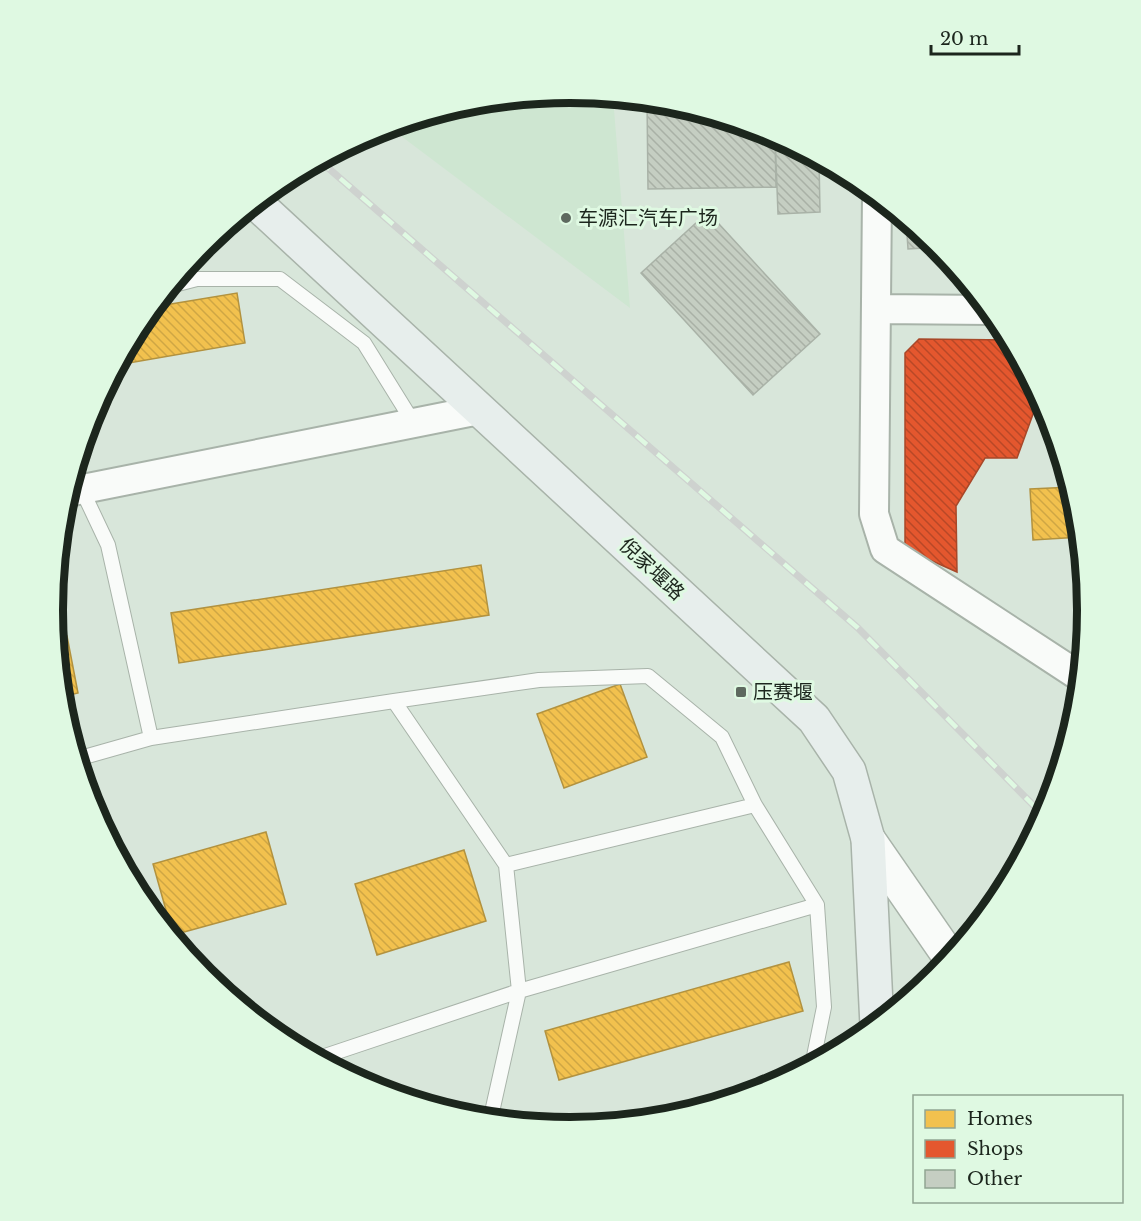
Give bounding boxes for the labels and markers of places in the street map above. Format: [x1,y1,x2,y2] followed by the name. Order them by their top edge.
[578,206,718,230] place label: 车源汇汽车广场
[559,211,573,225] marker: 车源汇汽车广场
[753,680,813,704] place label: 压赛堰
[734,685,748,699] marker: 压赛堰

